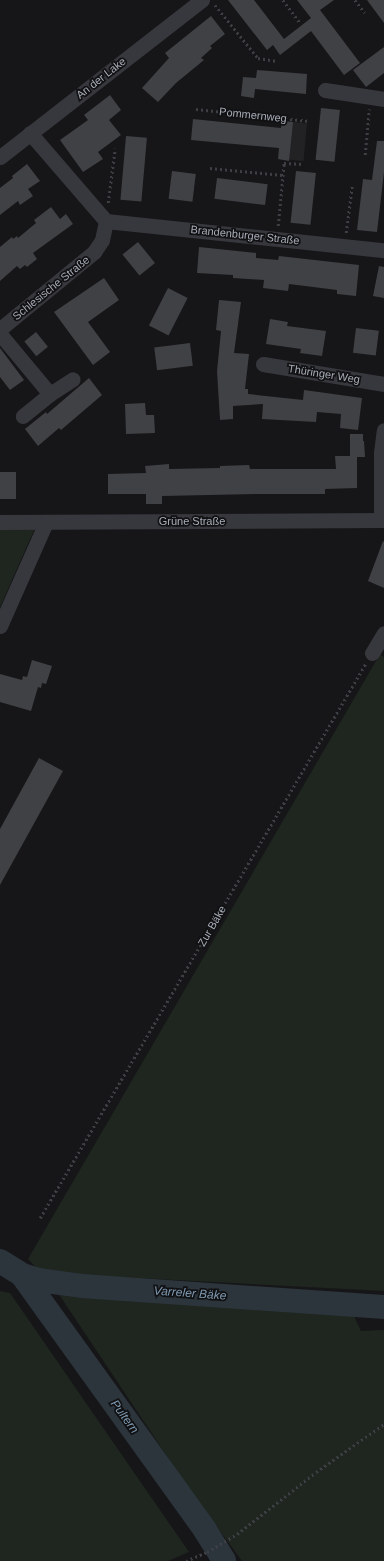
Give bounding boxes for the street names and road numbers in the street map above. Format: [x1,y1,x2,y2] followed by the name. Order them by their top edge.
[74,55,128,101] street label: An der Lake
[219,105,287,125] street label: Pommernweg
[190,223,300,247] street label: Brandenburger Straße
[10,253,92,323] street label: Schlesische Straße
[287,362,361,386] street label: Thüringer Weg
[159,514,225,528] street label: Grüne Straße
[195,903,229,949] street label: Zur Bäke

